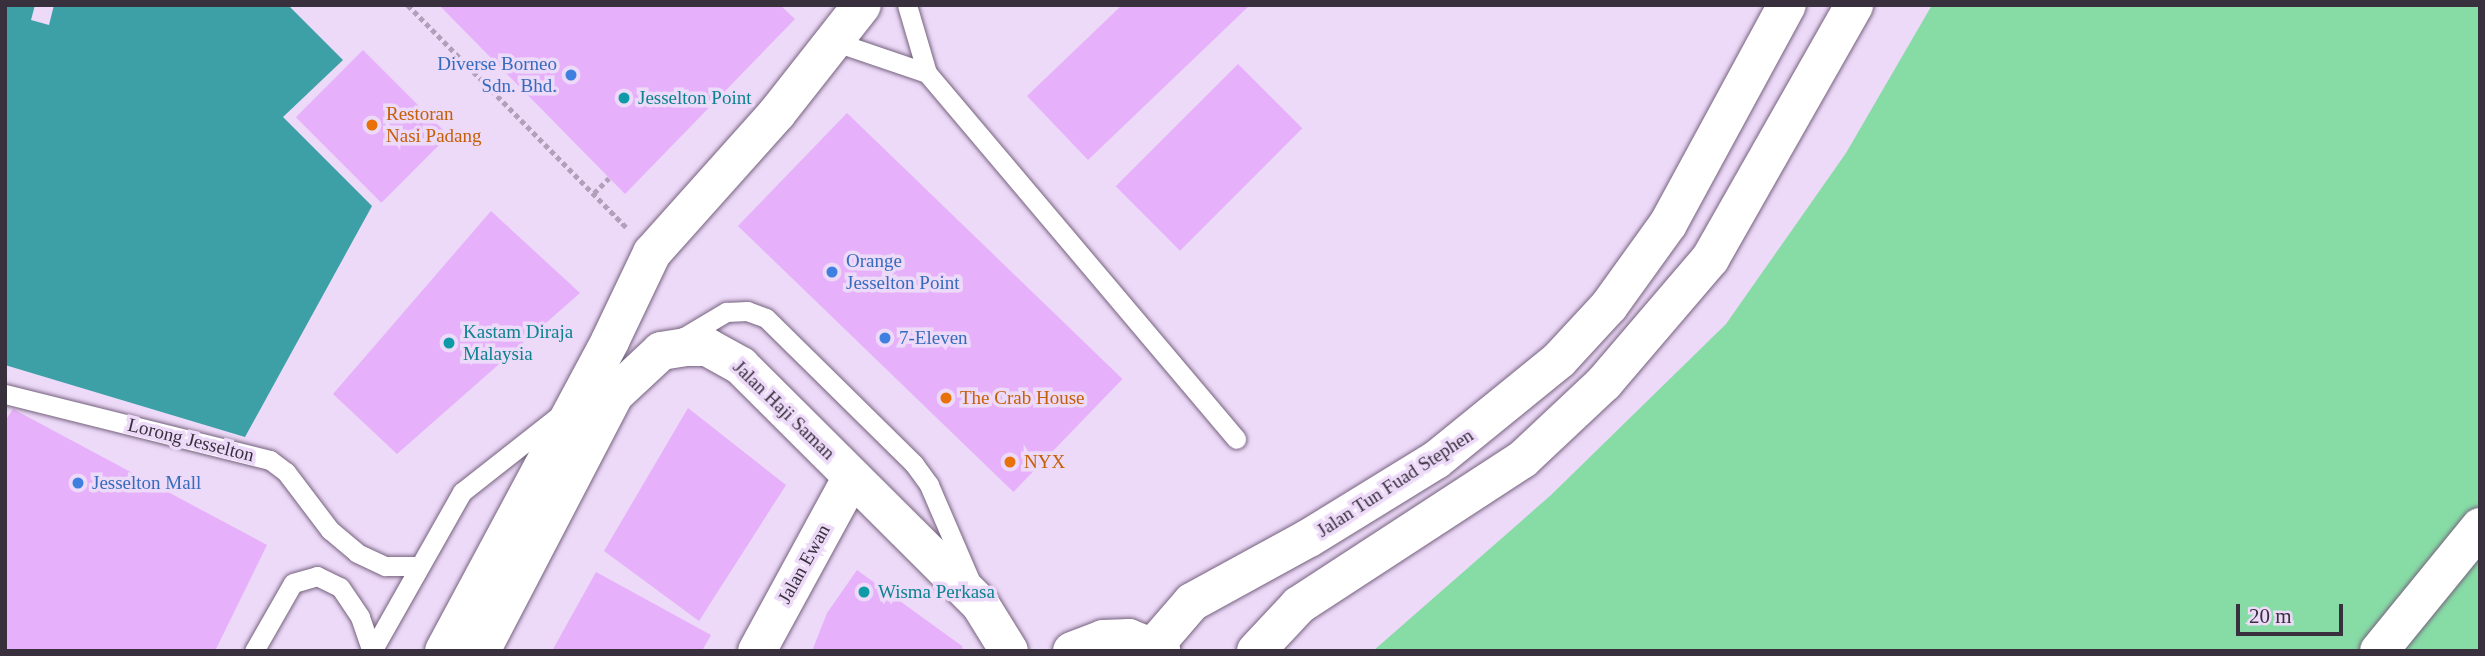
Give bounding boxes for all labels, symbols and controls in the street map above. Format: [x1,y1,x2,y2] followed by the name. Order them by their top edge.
[437,53,557,97] place label: Diverse Borneo Sdn. Bhd.
[563,67,579,83] marker: Diverse Borneo Sdn. Bhd.
[638,87,751,109] place label: Jesselton Point
[616,90,632,106] marker: Jesselton Point
[386,103,482,147] place label: Restoran Nasi Padang
[364,117,380,133] marker: Restoran Nasi Padang
[846,250,959,294] place label: Orange Jesselton Point
[824,264,840,280] marker: Orange Jesselton Point
[463,321,573,365] place label: Kastam Diraja Malaysia
[899,327,968,349] place label: 7-Eleven
[877,330,893,346] marker: 7-Eleven
[441,335,457,351] marker: Kastam Diraja Malaysia
[728,356,840,464] street label: Jalan Haji Saman
[960,387,1085,409] place label: The Crab House
[938,390,954,406] marker: The Crab House
[126,413,256,467] street label: Lorong Jesselton
[1312,424,1478,542] street label: Jalan Tun Fuad Stephen
[1024,451,1065,473] place label: NYX
[1002,454,1018,470] marker: NYX
[92,472,201,494] place label: Jesselton Mall
[70,475,86,491] marker: Jesselton Mall
[773,520,835,608] street label: Jalan Ewan
[878,581,995,603] place label: Wisma Perkasa
[856,584,872,600] marker: Wisma Perkasa
[2240,590,2347,634] scale bar
[2249,604,2292,628] text: 20 m

